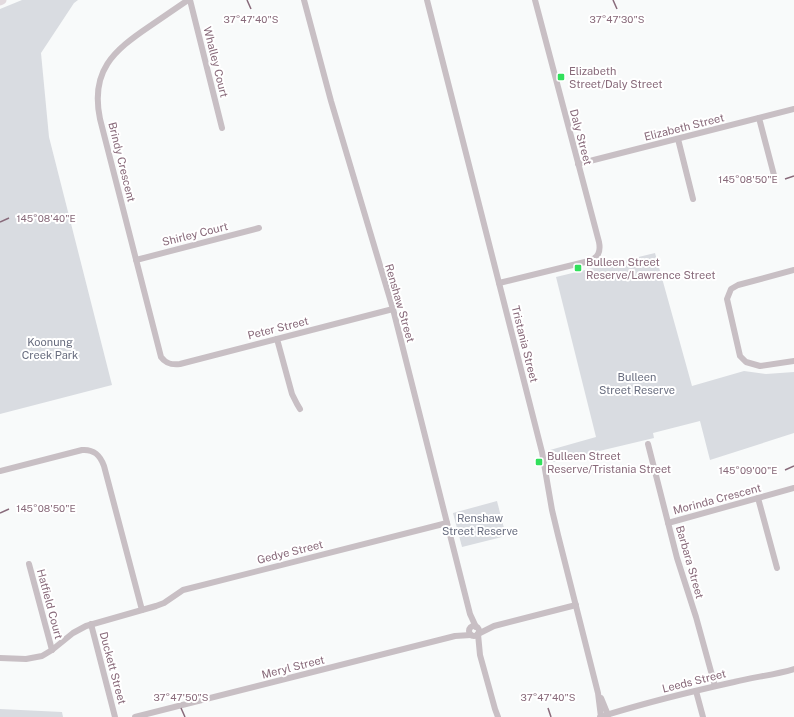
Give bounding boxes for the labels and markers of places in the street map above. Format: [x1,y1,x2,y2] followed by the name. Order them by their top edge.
[569,65,662,90] place label: Elizabeth Street/Daly Street
[556,72,566,82] marker: Elizabeth Street/Daly Street
[586,256,716,281] place label: Bulleen Street Reserve/Lawrence Street
[573,263,583,273] marker: Bulleen Street Reserve/Lawrence Street
[547,450,671,475] place label: Bulleen Street Reserve/Tristania Street
[534,457,544,467] marker: Bulleen Street Reserve/Tristania Street

